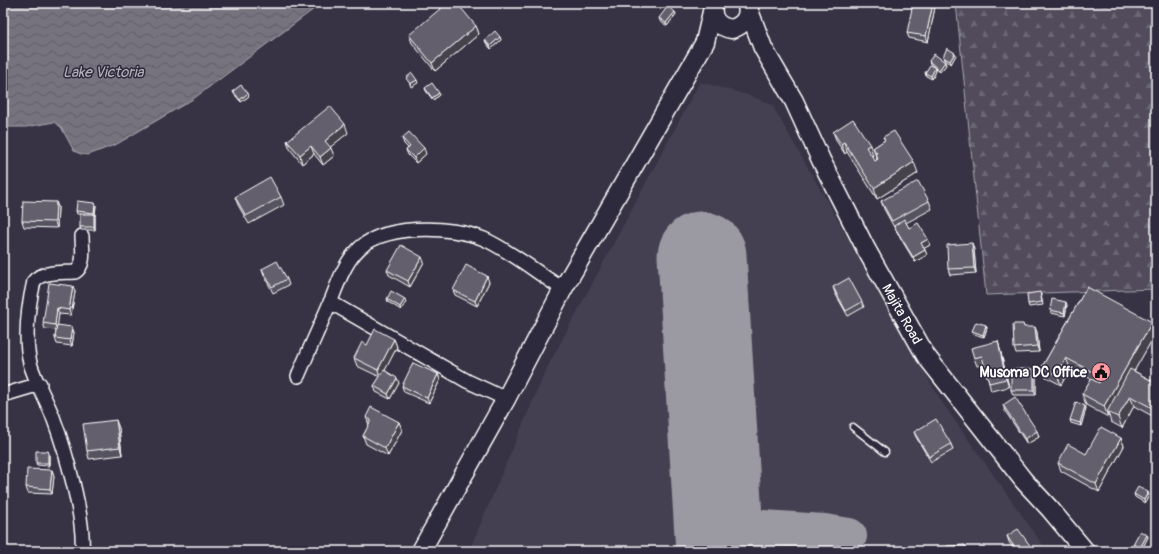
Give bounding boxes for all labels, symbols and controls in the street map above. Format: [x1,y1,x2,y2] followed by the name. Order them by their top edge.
[63,63,144,82] water label: Lake Victoria
[878,281,926,347] street label: Majita Road
[1090,361,1112,383] public building icon: Musoma DC Office
[980,364,1088,381] place label: Musoma DC Office

